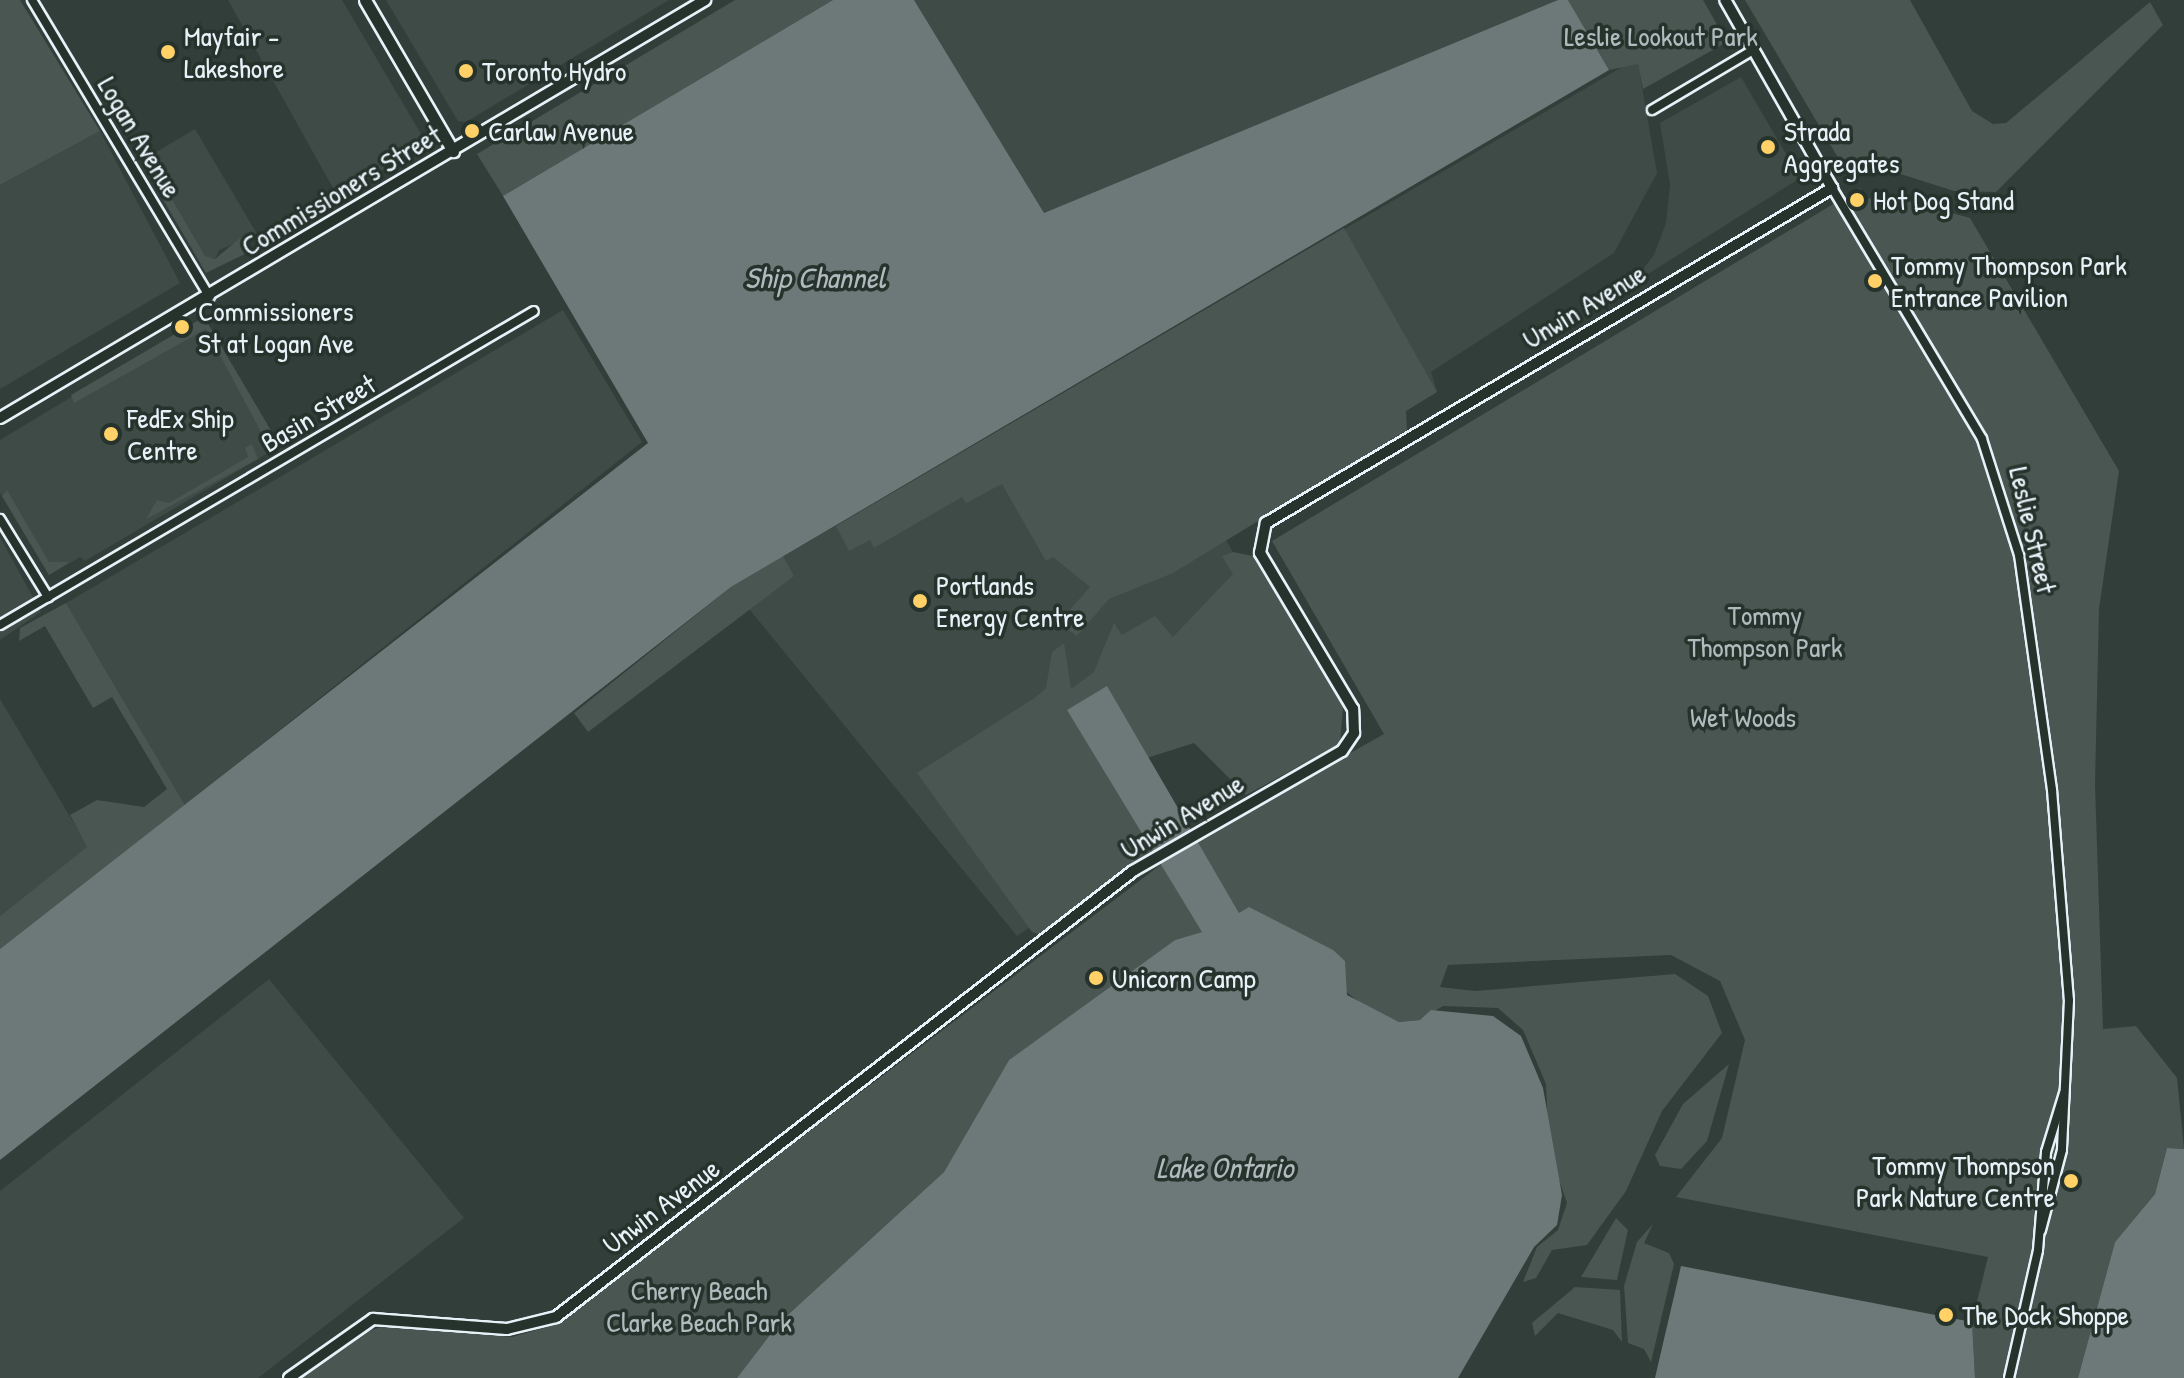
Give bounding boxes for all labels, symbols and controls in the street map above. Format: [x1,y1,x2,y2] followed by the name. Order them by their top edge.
[184,19,284,85] place label: Mayfair - Lakeshore
[1564,19,1758,53] park label: Leslie Lookout Park
[159,43,177,61] marker: Mayfair - Lakeshore
[482,54,626,88] place label: Toronto Hydro
[457,62,475,80] marker: Toronto Hydro
[91,70,189,204] street label: Logan Avenue
[488,114,634,148] place label: Carlaw Avenue
[1784,114,1899,180] place label: Strada Aggregates
[235,117,447,263] street label: Commissioners Street
[463,122,481,140] marker: Carlaw Avenue
[1759,138,1777,156] marker: Strada Aggregates
[1873,183,2014,217] place label: Hot Dog Stand
[1848,191,1866,209] marker: Hot Dog Stand
[1891,248,2127,314] place label: Tommy Thompson Park Entrance Pavilion
[1516,256,1652,356] street label: Unwin Avenue
[745,259,885,295] water label: Ship Channel
[1866,272,1884,290] marker: Tommy Thompson Park Entrance Pavilion
[198,294,354,360] place label: Commissioners St at Logan Ave
[173,318,191,336] marker: Commissioners St at Logan Ave
[255,367,381,459] street label: Basin Street
[127,401,234,467] place label: FedEx Ship Centre
[102,425,120,443] marker: FedEx Ship Centre
[2002,463,2064,597] street label: Leslie Street
[936,568,1084,634] place label: Portlands Energy Centre
[911,592,929,610] marker: Portlands Energy Centre
[1687,598,1843,664] park label: Tommy Thompson Park
[1690,700,1796,734] park label: Wet Woods
[1114,766,1250,866] street label: Unwin Avenue
[1112,961,1256,995] place label: Unicorn Camp
[1087,969,1105,987] marker: Unicorn Camp
[1856,1148,2055,1214] place label: Tommy Thompson Park Nature Centre
[1157,1149,1293,1185] water label: Lake Ontario
[596,1151,726,1261] street label: Unwin Avenue
[2062,1172,2080,1190] marker: Tommy Thompson Park Nature Centre
[606,1273,792,1339] park label: Cherry Beach Clarke Beach Park
[1962,1298,2129,1332] place label: The Dock Shoppe
[1937,1306,1955,1324] marker: The Dock Shoppe

